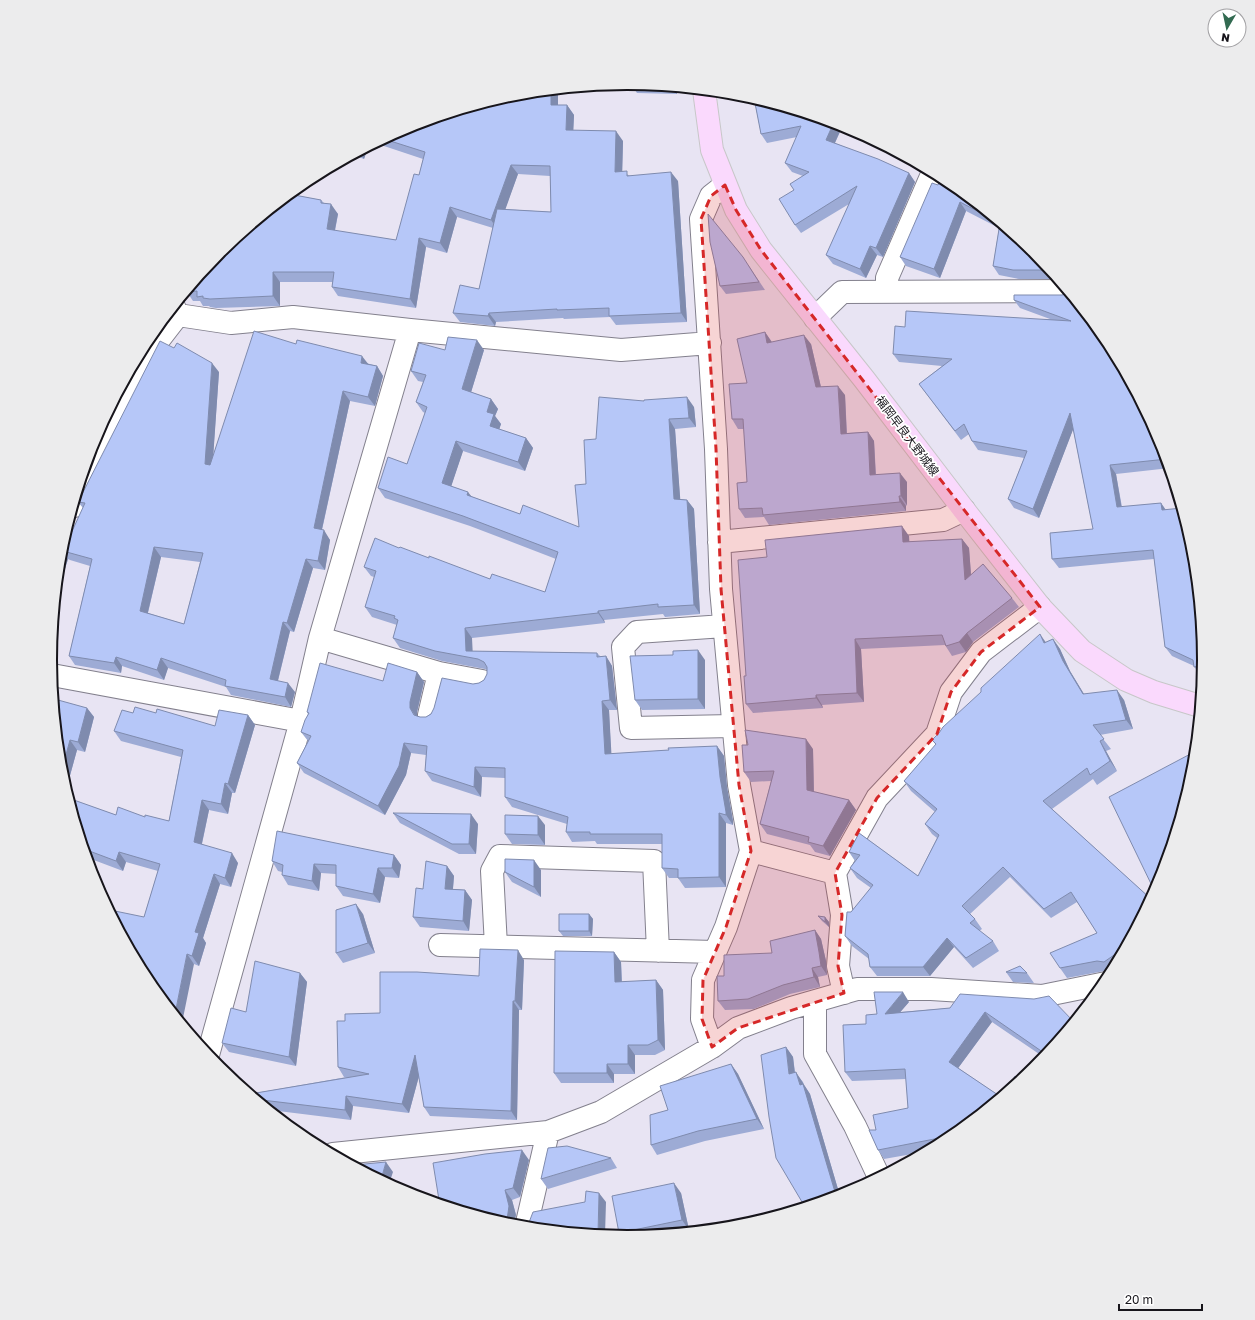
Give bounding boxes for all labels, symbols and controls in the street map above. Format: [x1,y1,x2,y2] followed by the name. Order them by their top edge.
[1207,8,1247,48] north arrow
[1220,31,1231,45] text: N
[873,393,942,479] street label: 福岡早良大野城線
[1119,1286,1202,1312] scale bar
[1125,1292,1153,1307] text: 20 m

